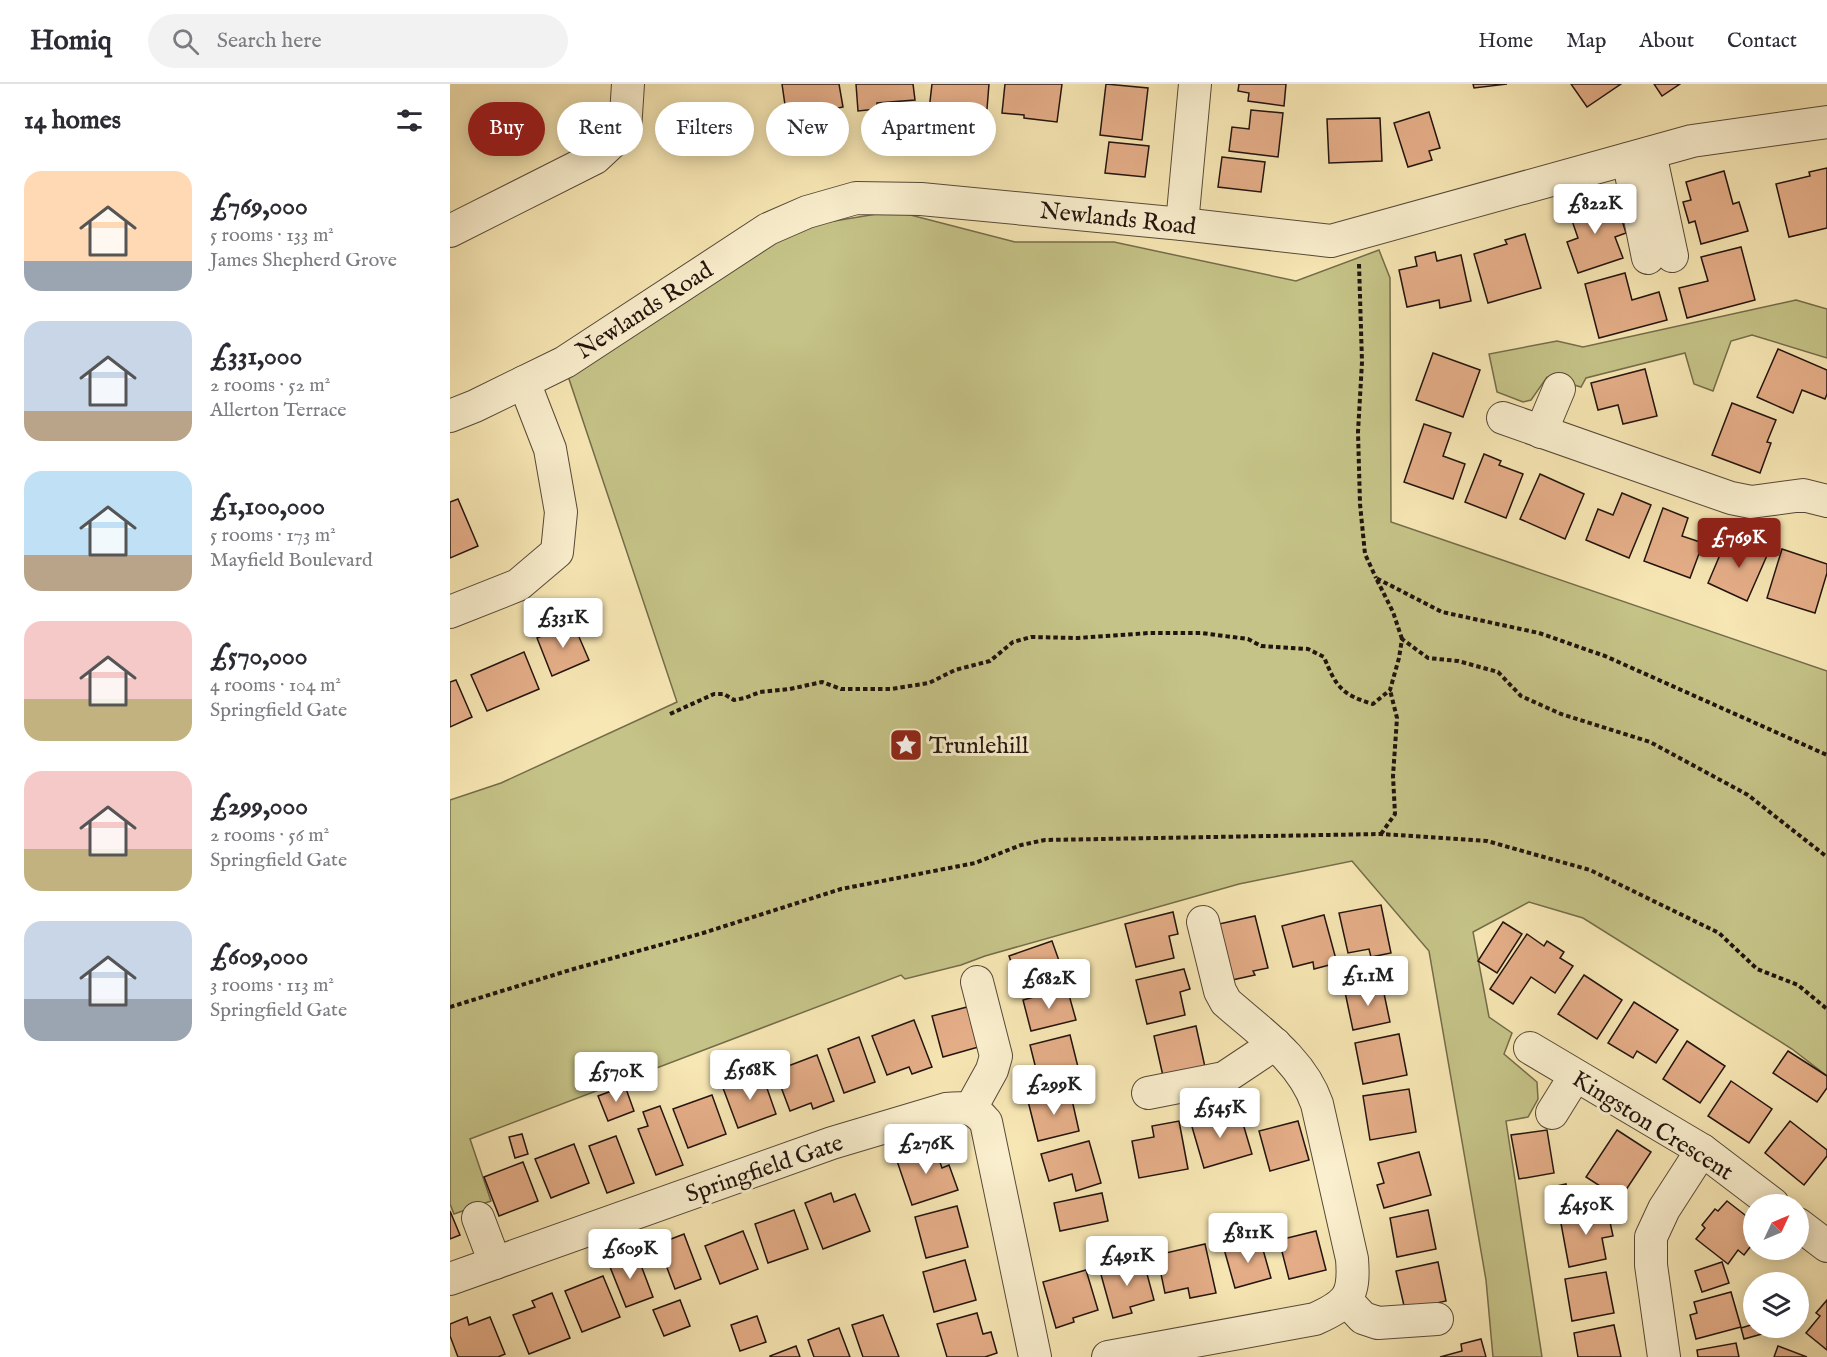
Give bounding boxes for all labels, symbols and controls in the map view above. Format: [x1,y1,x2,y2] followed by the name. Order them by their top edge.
[148,14,568,68] search box
[30,24,112,59] text: Homiq
[169,25,202,58] icon: search
[217,27,322,55] text: Search here
[1478,28,1533,55] text: Home
[1566,28,1606,55] text: Map
[1639,28,1694,55] text: About
[1727,28,1797,55] text: Contact
[468,102,545,156] chip: Buy
[557,102,643,156] chip: Rent
[655,102,754,156] chip: Filters
[766,102,849,156] chip: New
[861,102,996,156] chip: Apartment
[24,104,121,137] text: 14 homes
[393,104,426,137] icon: filters
[1553,184,1637,235] pin: £822K
[210,190,308,223] text: £769,000
[1568,191,1622,216] text: £822K
[72,195,144,267] icon: home
[1038,196,1198,243] street label: Newlands Road
[210,223,334,248] text: 5 rooms · 133 m²
[210,248,397,273] text: James Shepherd Grove
[570,255,719,367] street label: Newlands Road
[210,340,302,373] text: £331,000
[72,345,144,417] icon: home
[210,373,330,398] text: 2 rooms · 52 m²
[210,398,347,423] text: Allerton Terrace
[210,490,325,523] text: £1,100,000
[72,495,144,567] icon: home
[1697,518,1781,569] pin: £769K
[210,523,336,548] text: 5 rooms · 173 m²
[1712,525,1766,550] text: £769K
[210,548,373,573] text: Mayfield Boulevard
[521,598,605,649] pin: £331K
[538,605,588,630] text: £331K
[210,640,308,673] text: £570,000
[72,645,144,717] icon: home
[210,673,341,698] text: 4 rooms · 104 m²
[210,698,347,723] text: Springfield Gate
[888,727,924,763] place icon: Trunlehill
[929,731,1029,762] place label: Trunlehill
[210,790,308,823] text: £299,000
[72,795,144,867] icon: home
[210,823,329,848] text: 2 rooms · 56 m²
[210,848,347,873] text: Springfield Gate
[210,940,308,973] text: £609,000
[72,945,144,1017] icon: home
[1326,956,1410,1007] pin: £1.1M
[1007,959,1091,1010] pin: £682K
[1342,963,1394,988] text: £1.1M
[1022,966,1076,991] text: £682K
[210,973,334,998] text: 3 rooms · 113 m²
[210,998,347,1023] text: Springfield Gate
[708,1050,792,1101] pin: £568K
[574,1052,658,1103] pin: £570K
[724,1057,776,1082] text: £568K
[589,1059,643,1084] text: £570K
[1566,1064,1739,1188] street label: Kingston Crescent
[1012,1065,1096,1116] pin: £299K
[1026,1072,1082,1097] text: £299K
[1178,1088,1262,1139] pin: £545K
[1194,1095,1246,1120] text: £545K
[884,1124,968,1175] pin: £276K
[682,1128,847,1211] street label: Springfield Gate
[898,1131,954,1156] text: £276K
[1544,1185,1628,1236] pin: £450K
[1558,1192,1614,1217] text: £450K
[1743,1194,1809,1260] north arrow
[1743,1194,1809,1338] map controls
[1206,1213,1290,1264] pin: £811K
[1222,1220,1274,1245] text: £811K
[588,1229,672,1280] pin: £609K
[602,1236,658,1261] text: £609K
[1085,1236,1169,1287] pin: £491K
[1100,1243,1154,1268] text: £491K
[1743,1272,1809,1338] button: layers

